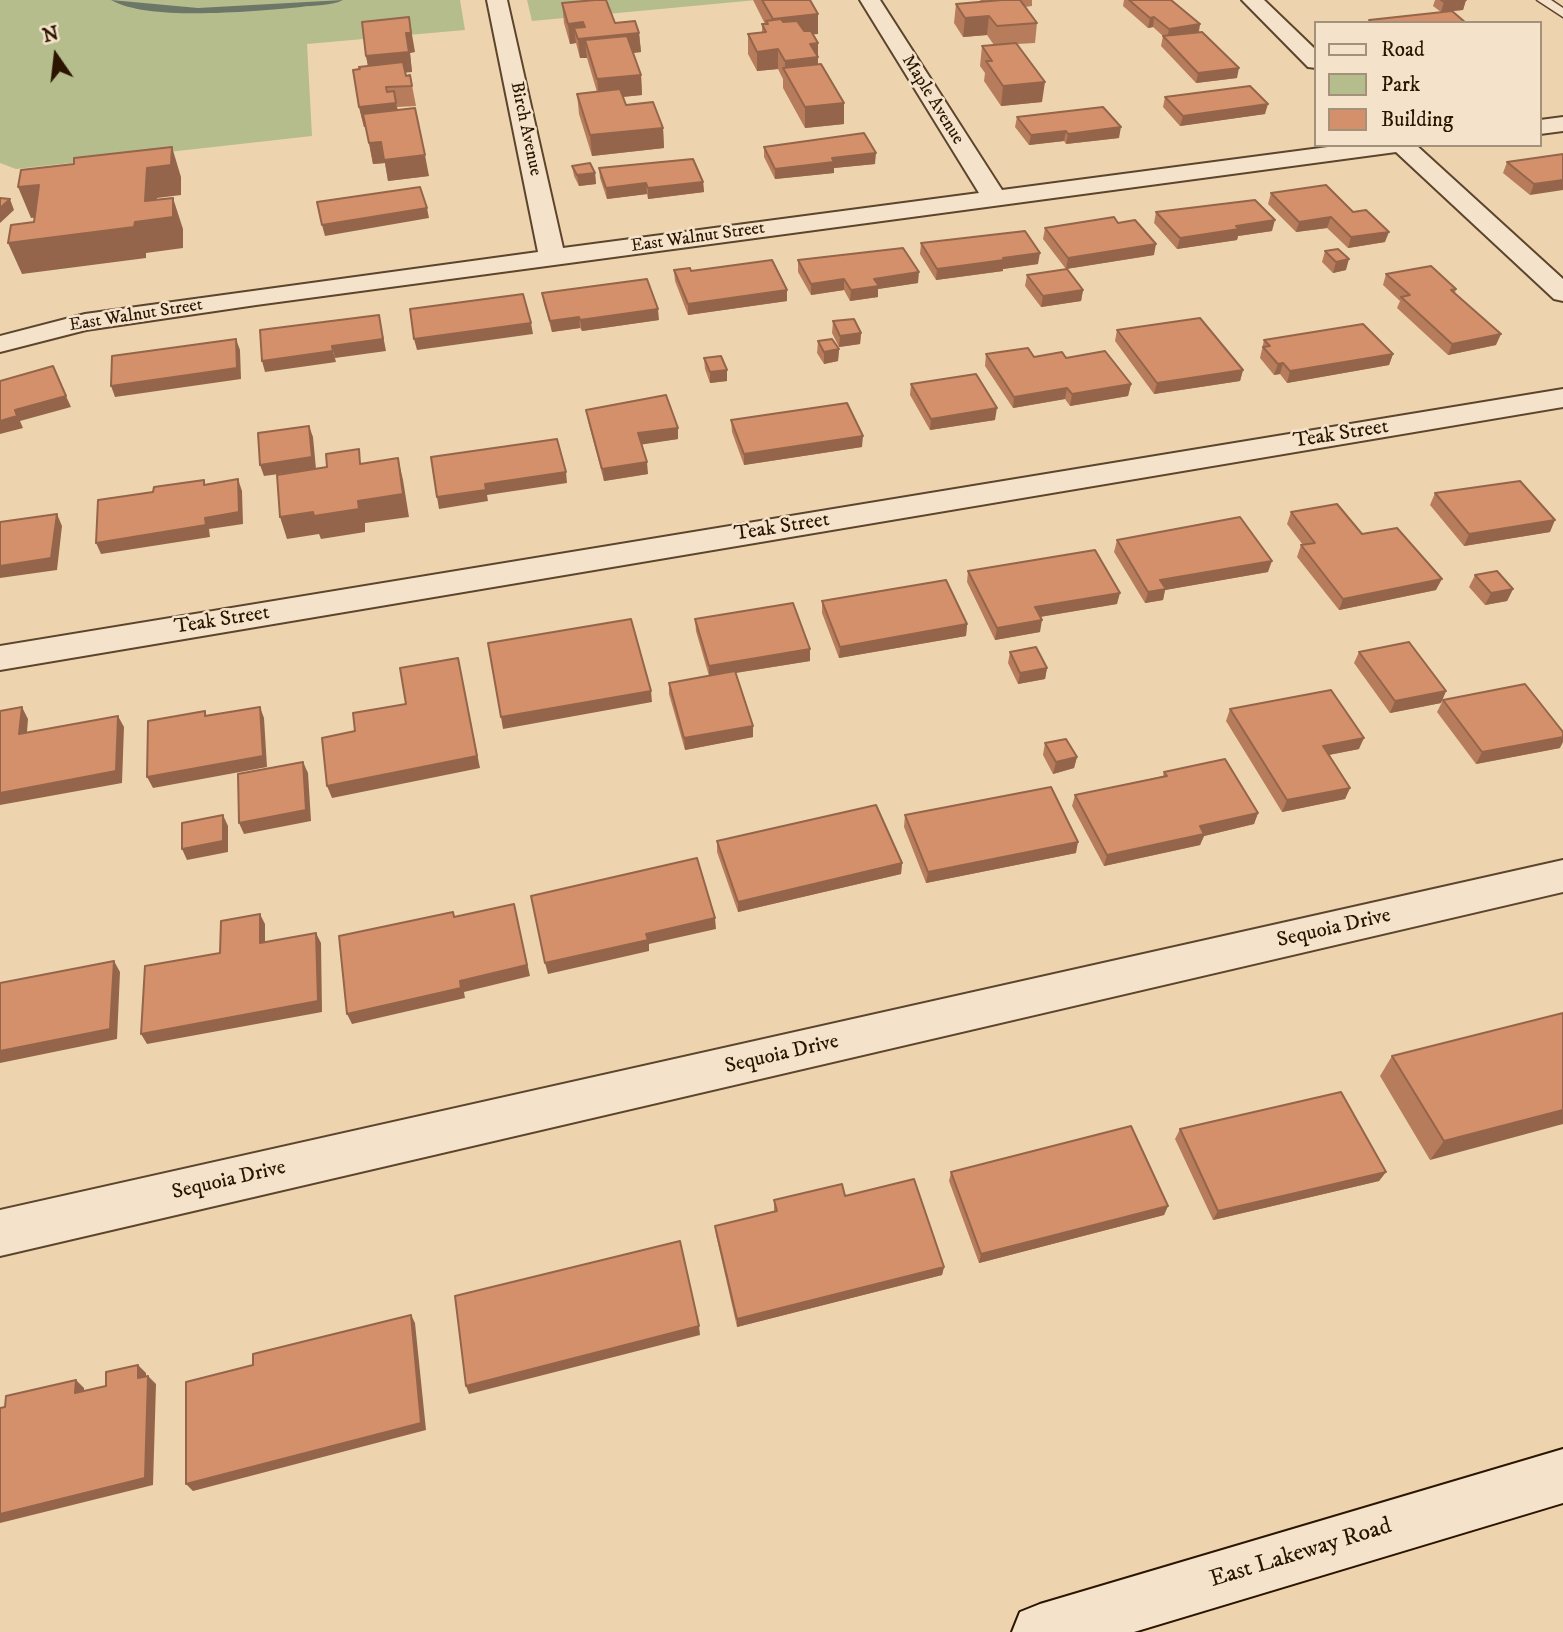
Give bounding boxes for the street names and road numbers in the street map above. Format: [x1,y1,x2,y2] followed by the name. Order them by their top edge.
[896,51,968,149] street label: Maple Avenue
[505,80,545,178] street label: Birch Avenue
[630,218,766,258] street label: East Walnut Street
[68,295,204,337] street label: East Walnut Street
[1292,415,1390,455] street label: Teak Street
[733,508,831,548] street label: Teak Street
[173,601,271,641] street label: Teak Street
[1275,904,1393,954] street label: Sequoia Drive
[723,1030,841,1080] street label: Sequoia Drive
[170,1156,288,1206] street label: Sequoia Drive
[1207,1513,1395,1595] street label: East Lakeway Road

